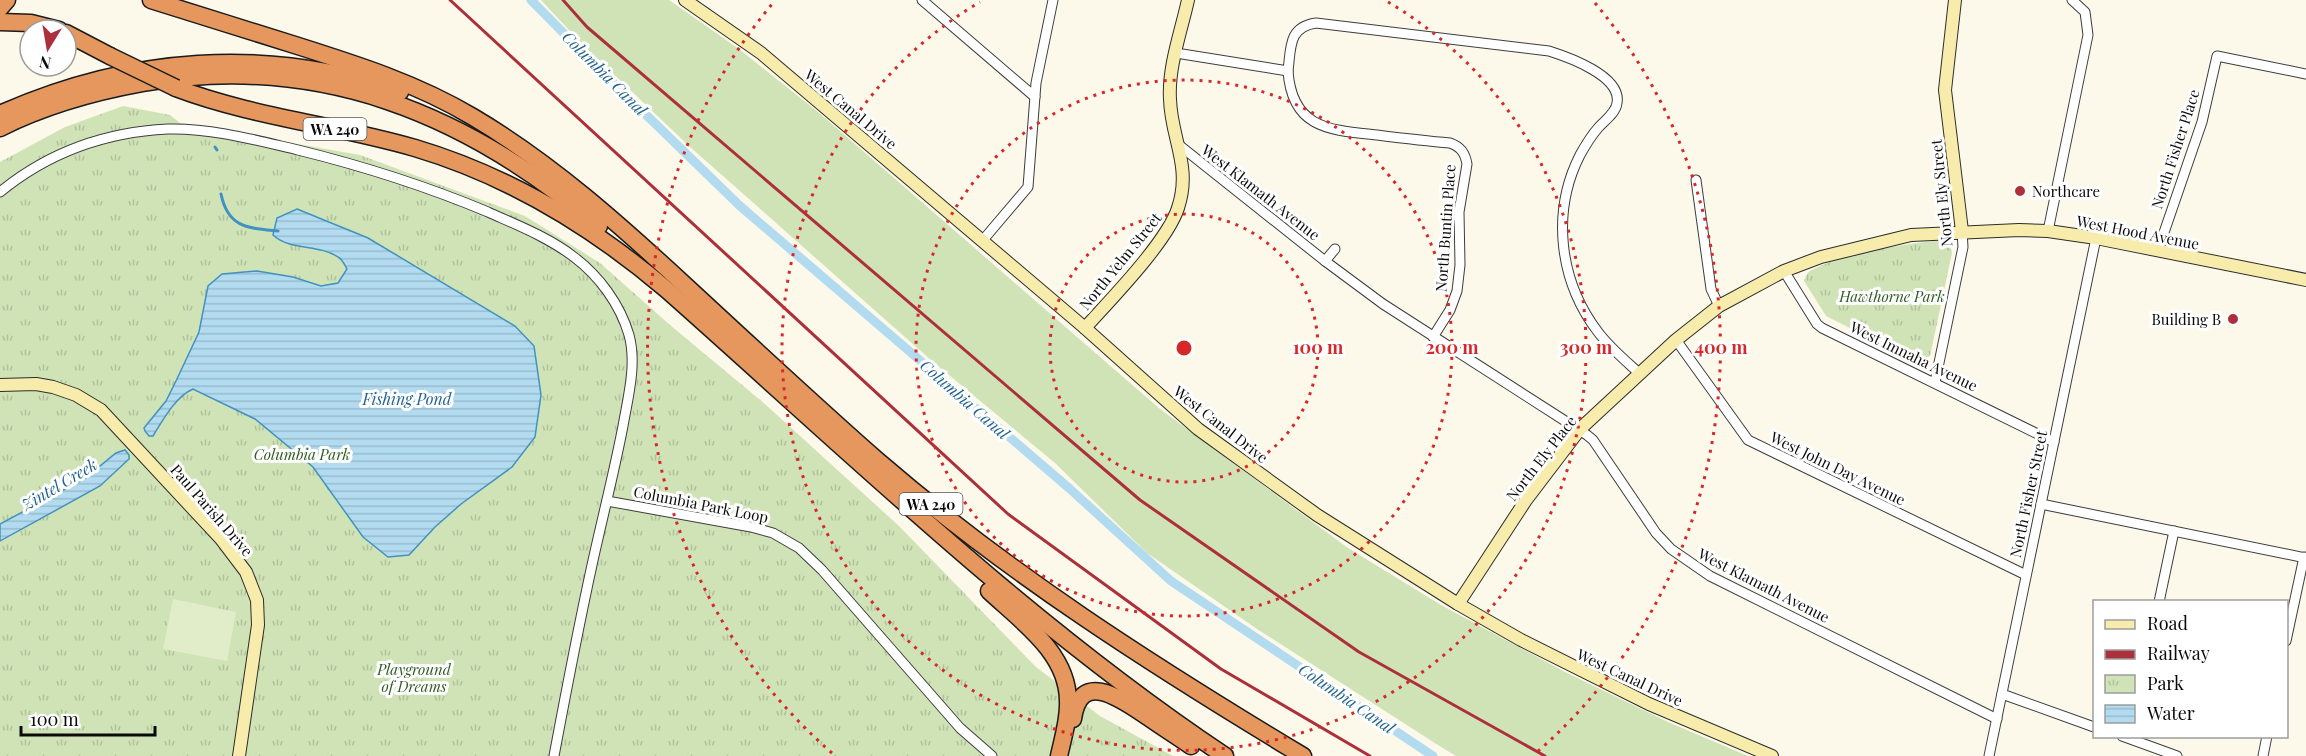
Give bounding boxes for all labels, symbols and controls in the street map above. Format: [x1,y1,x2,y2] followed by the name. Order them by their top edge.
[18,18,78,78] north arrow
[558,26,652,120] water label: Columbia Canal
[37,52,53,75] text: N
[800,64,901,153] street label: West Canal Drive
[2146,87,2204,211] street label: North Fisher Place
[304,118,366,140] road number: WA 240
[1925,138,1957,248] street label: North Ely Street
[1197,139,1324,244] street label: West Klamath Avenue
[1431,164,1459,292] street label: North Buntin Place
[2032,181,2100,201] place label: Northcare
[2013,184,2027,198] marker: Northcare
[1075,208,1166,314] street label: North Yelm Street
[2074,210,2201,254] street label: West Hood Avenue
[1838,286,1945,306] park label: Hawthorne Park
[2151,309,2221,329] place label: Building B
[2226,312,2240,326] marker: Building B
[1846,316,1981,396] street label: West Imnaha Avenue
[1293,335,1344,359] text: 100 m
[1425,335,1479,359] text: 200 m
[1560,335,1613,359] text: 300 m
[1694,335,1748,359] text: 400 m
[1174,338,1194,358] centre of rings
[916,355,1014,444] water label: Columbia Canal
[1169,380,1272,467] street label: West Canal Drive
[362,388,453,409] water label: Fishing Pond
[1502,411,1580,505] street label: North Ely Place
[1766,426,1909,509] street label: West John Day Avenue
[2005,428,2051,559] street label: North Fisher Street
[254,444,351,464] park label: Columbia Park
[17,453,100,515] water label: Zintel Creek
[166,460,258,560] street label: Paul Parish Drive
[632,481,770,527] street label: Columbia Park Loop
[900,493,962,515] road number: WA 240
[1694,543,1833,627] street label: West Klamath Avenue
[2093,600,2288,738] legend
[2147,611,2188,635] text: Road
[2147,641,2210,665] text: Railway
[1573,643,1686,710] street label: West Canal Drive
[1295,658,1400,738] water label: Columbia Canal
[376,659,452,696] park label: Playground of Dreams
[2147,671,2184,695] text: Park
[21,699,154,737] scale bar
[2146,701,2195,725] text: Water
[30,707,79,731] text: 100 m

